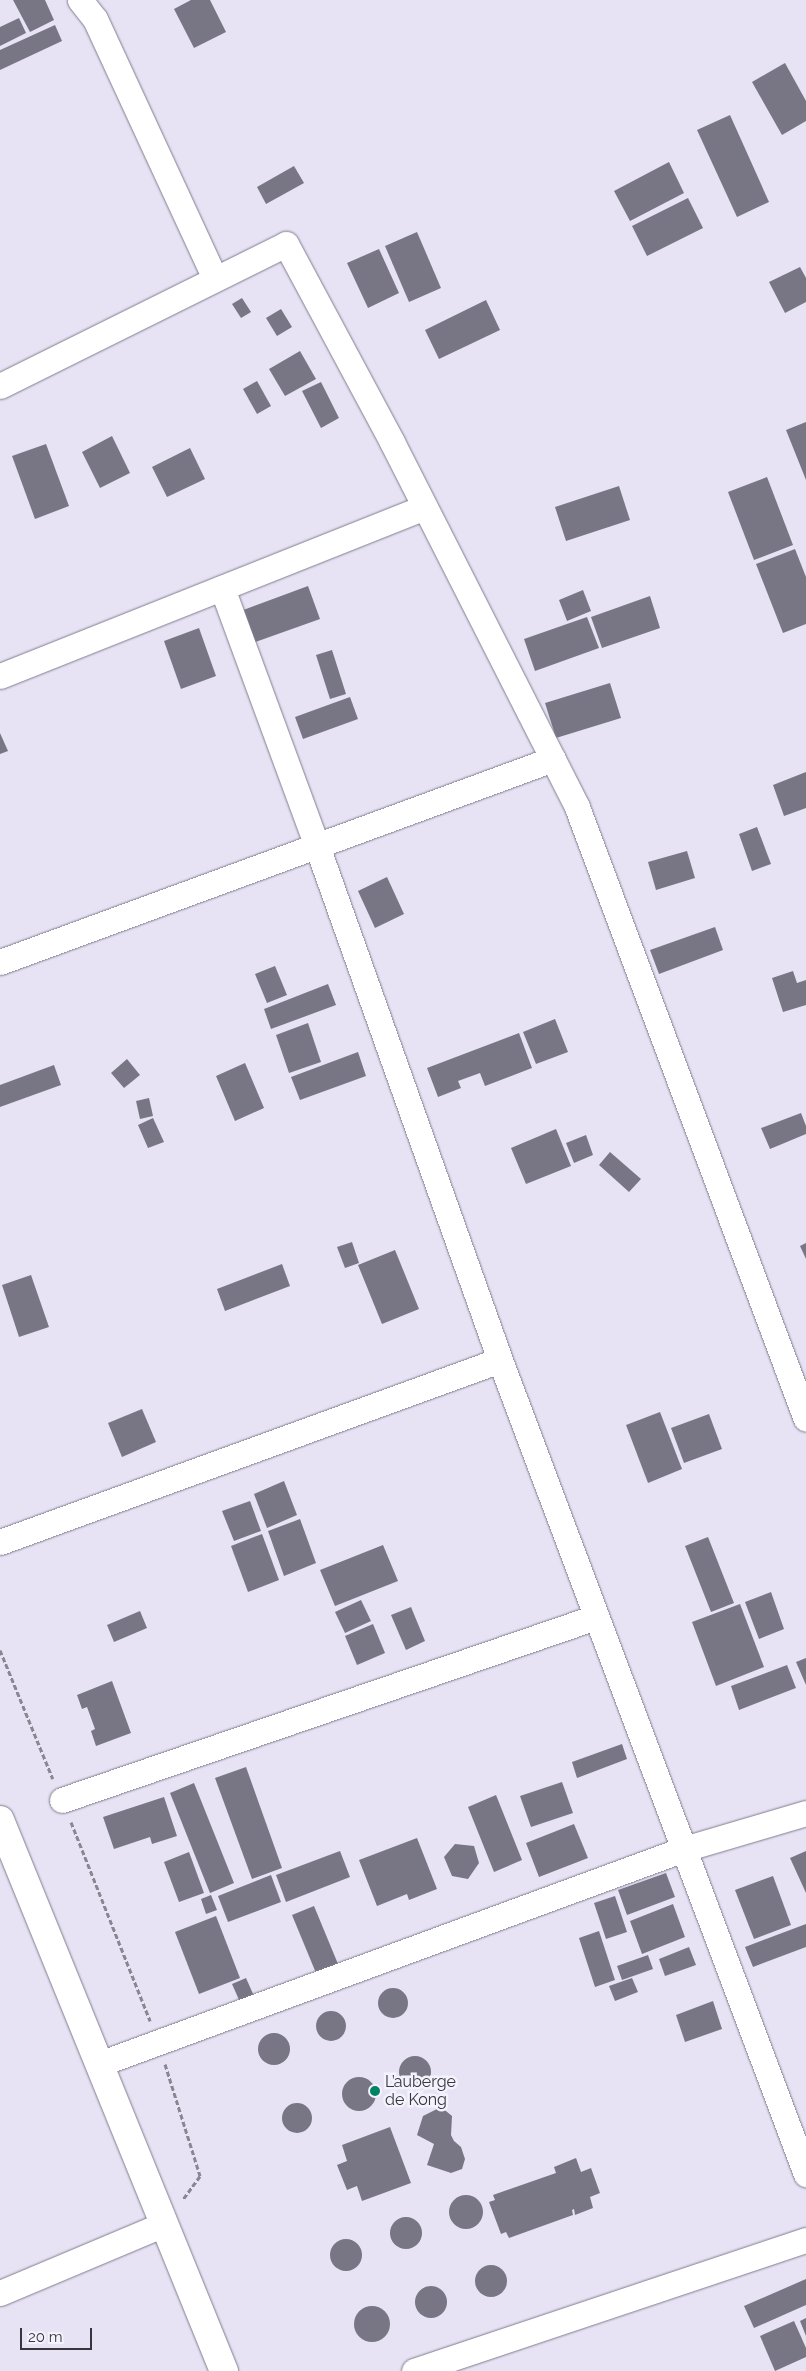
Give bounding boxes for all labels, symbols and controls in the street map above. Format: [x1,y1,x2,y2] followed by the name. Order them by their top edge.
[385,2072,456,2110] place label: L’auberge de Kong
[369,2085,381,2097] marker: L’auberge de Kong
[22,2318,95,2350] scale bar
[28,2328,63,2346] text: 20 m

